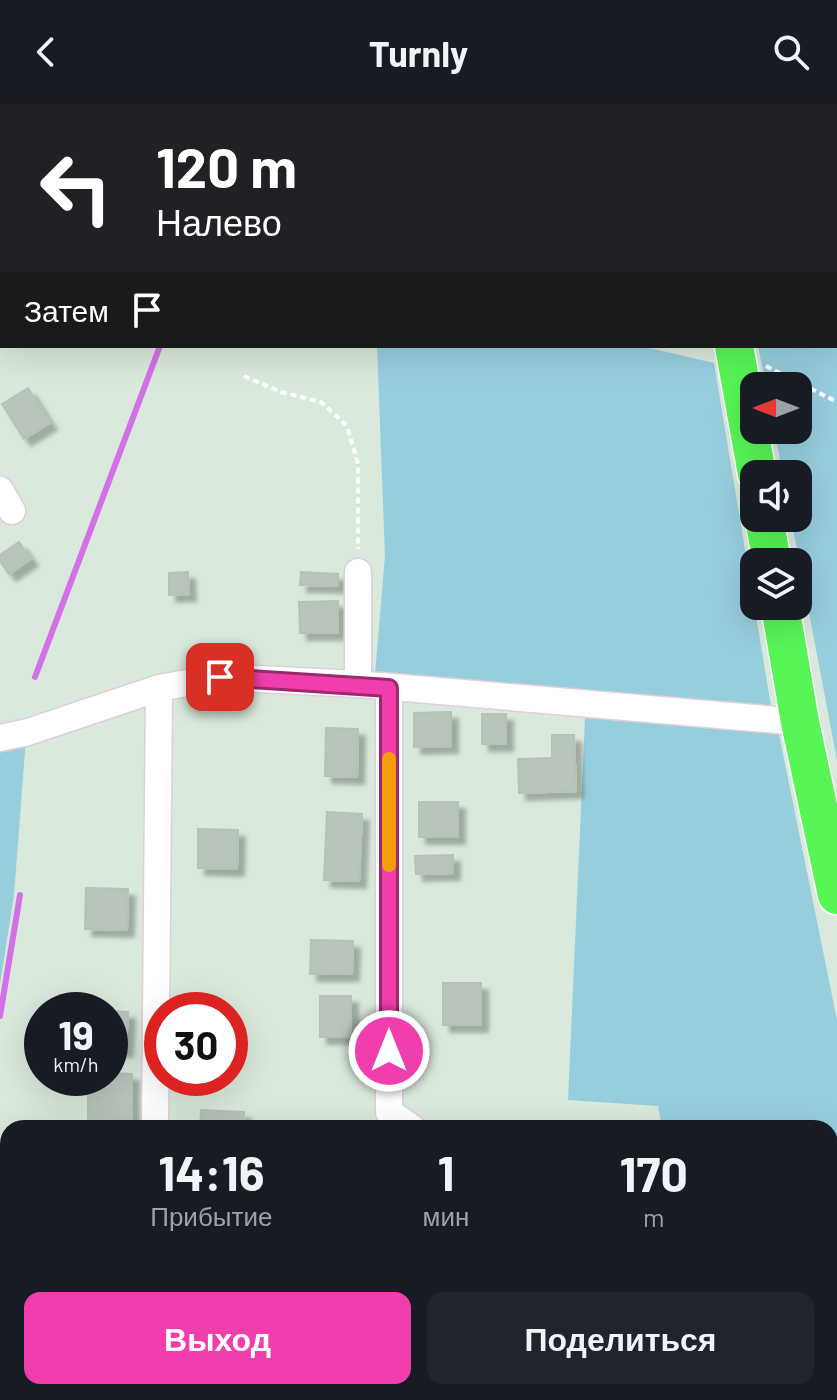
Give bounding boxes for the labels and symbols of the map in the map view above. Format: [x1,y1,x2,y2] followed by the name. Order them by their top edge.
[740,372,812,444] north arrow
[186,643,254,711] pin
[144,992,248,1096] speed limit sign: 30
[347,1009,431,1093] position arrow

